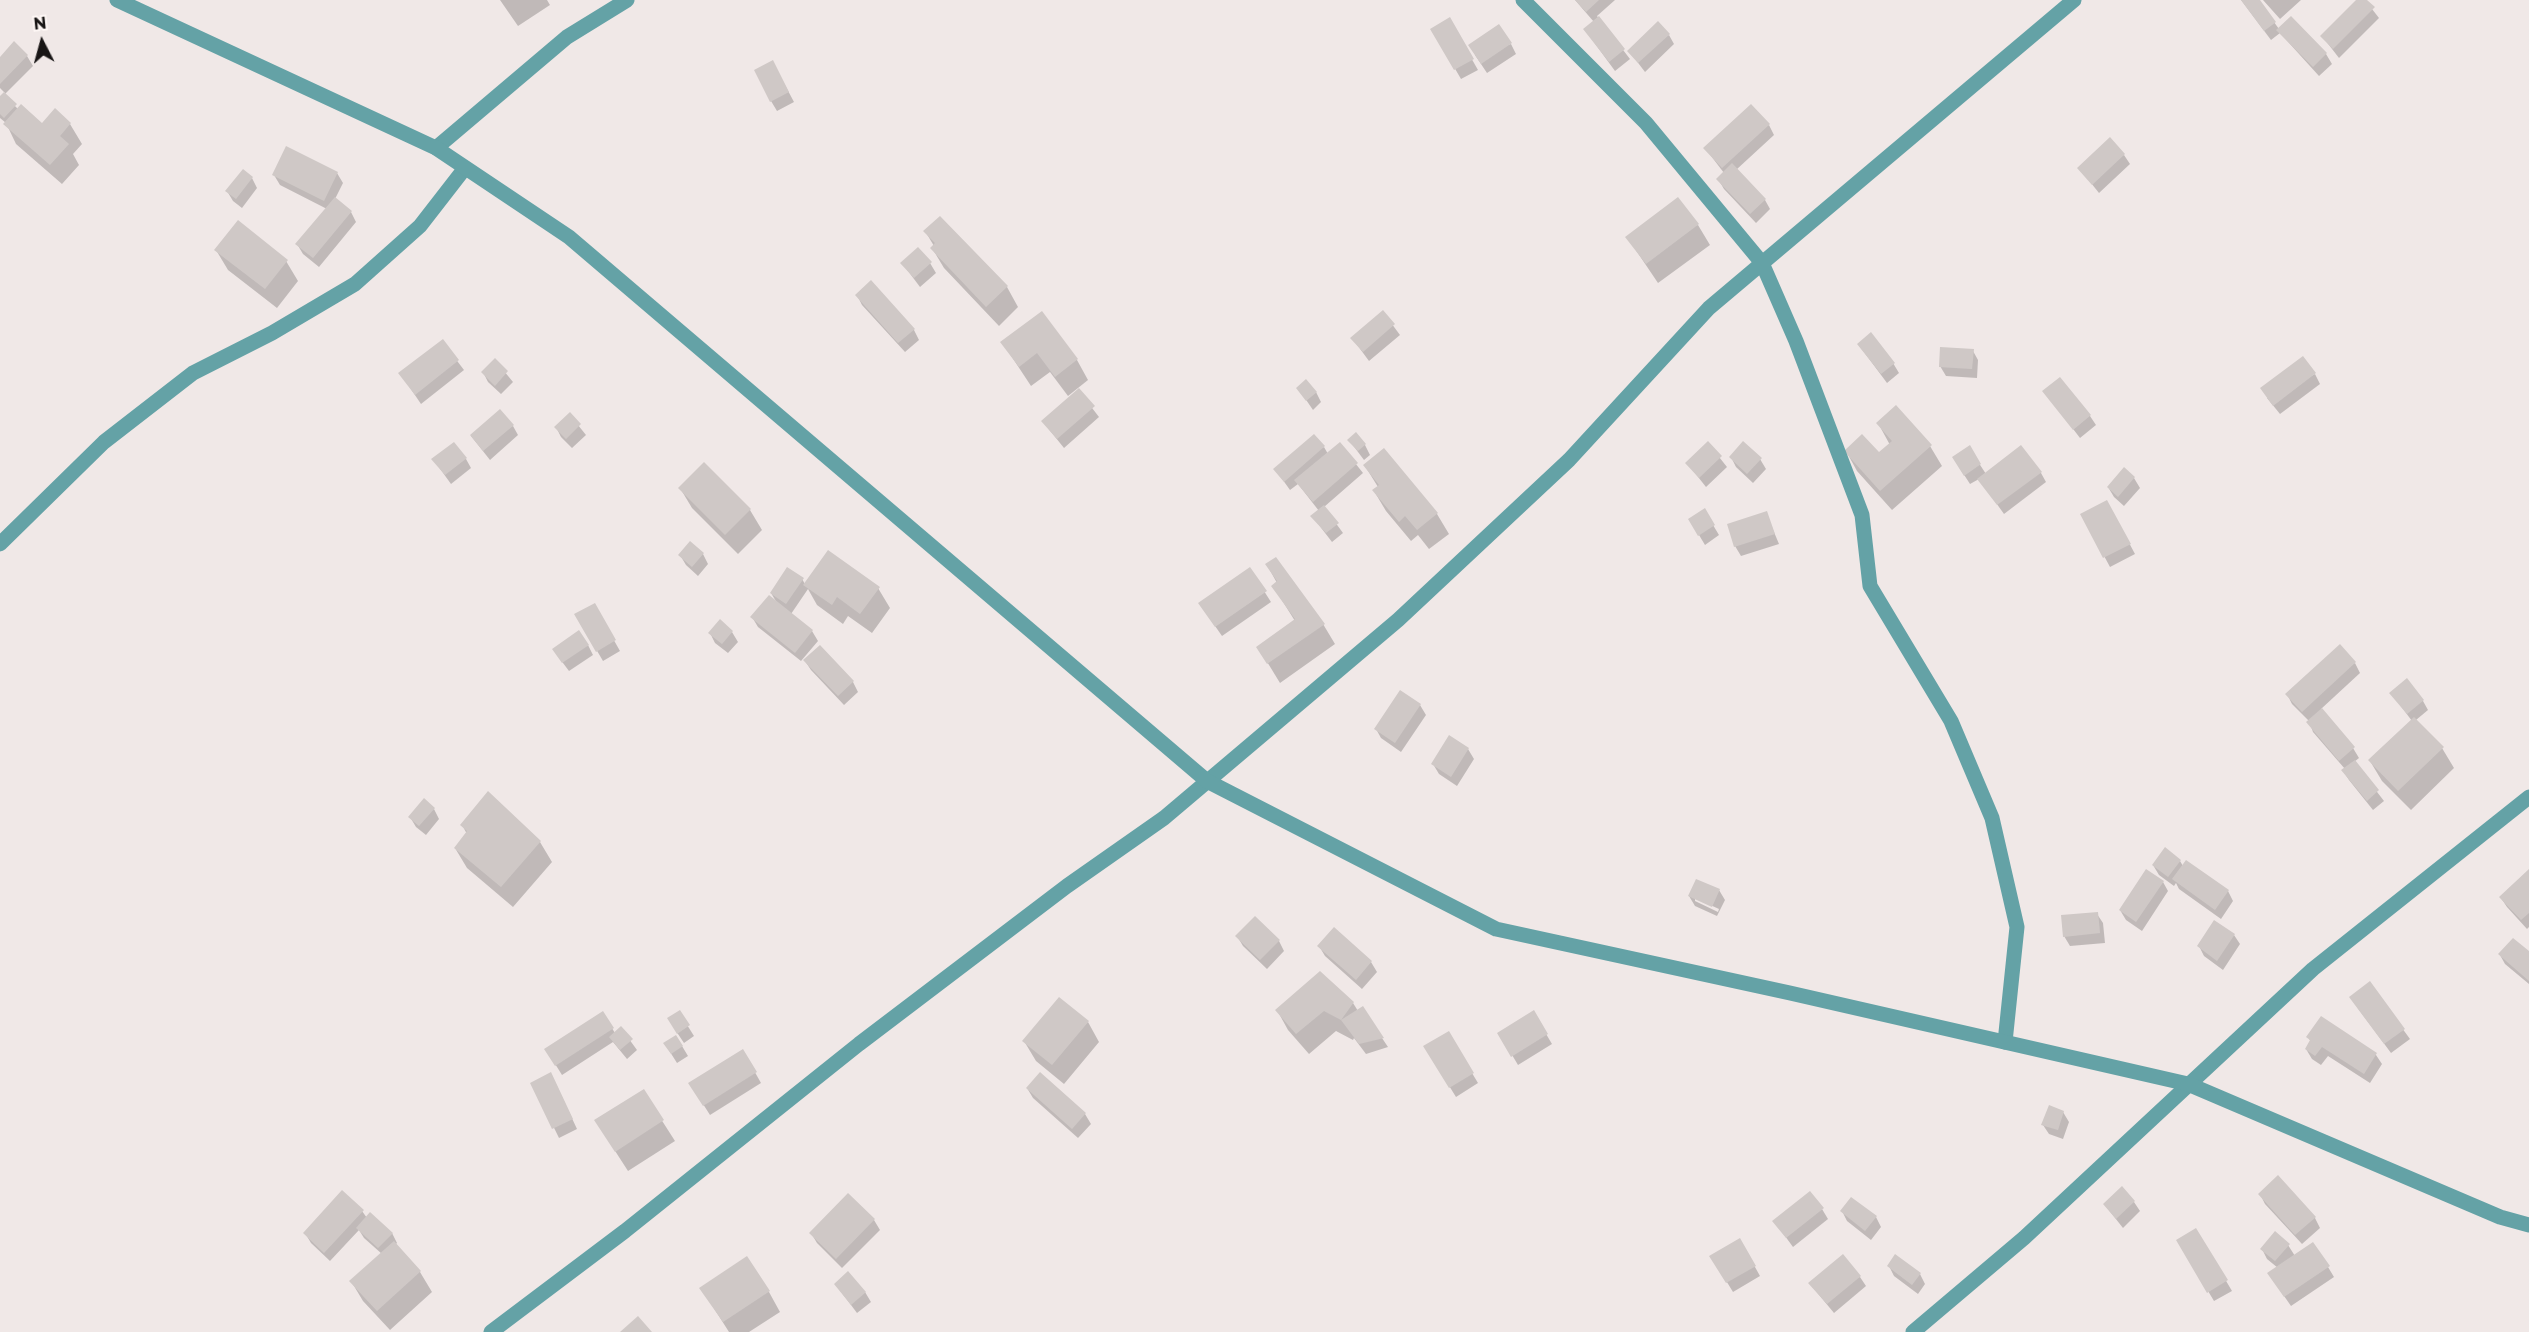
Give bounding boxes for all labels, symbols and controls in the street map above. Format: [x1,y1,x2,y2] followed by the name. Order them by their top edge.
[12,12,72,72] north arrow
[33,13,47,34] text: N

